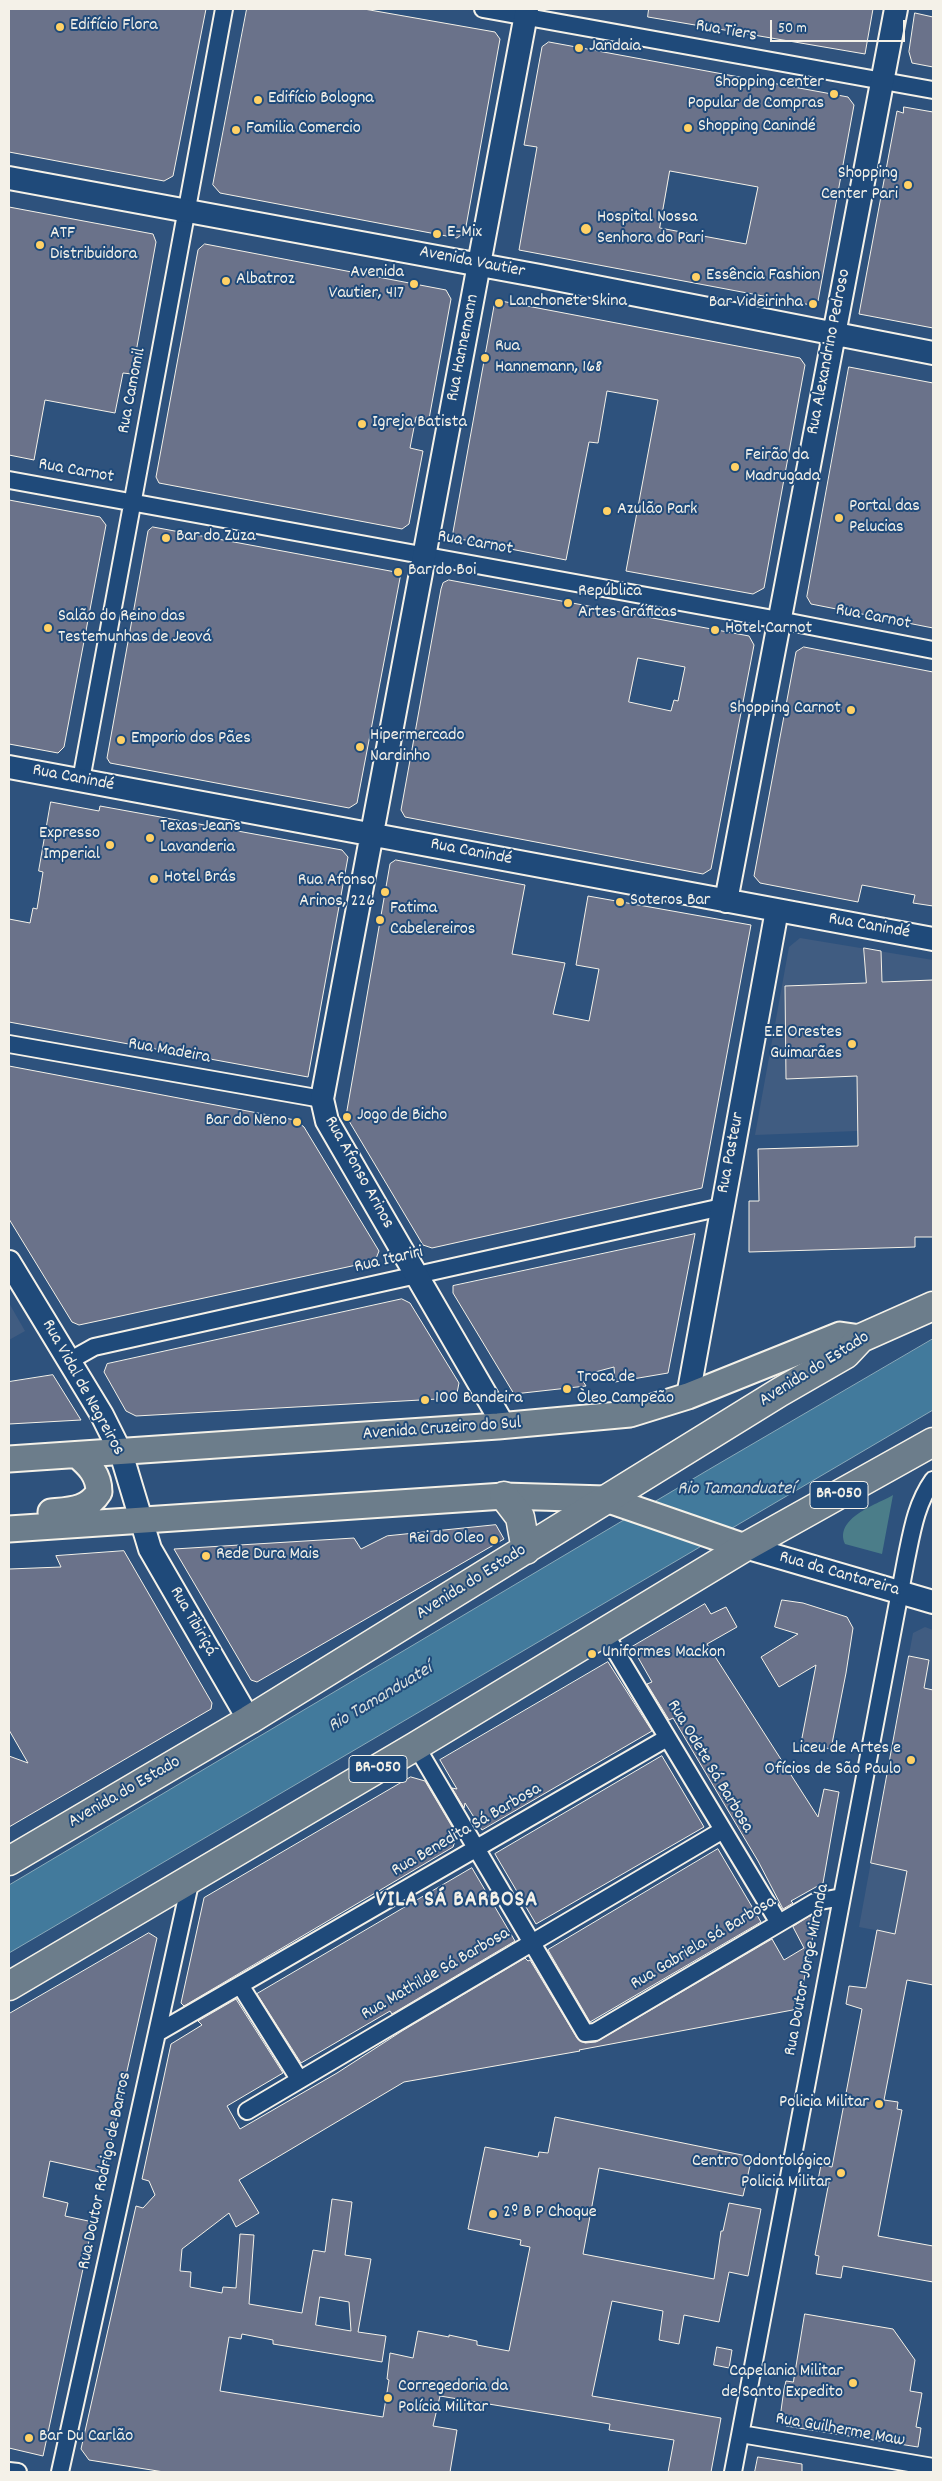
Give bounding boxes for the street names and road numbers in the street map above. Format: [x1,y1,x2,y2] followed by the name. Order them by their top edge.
[694,16,758,48] street label: Rua Tiers
[417,242,527,284] street label: Avenida Vautier
[803,267,857,437] street label: Rua Alexandrino Pedroso
[443,293,485,403] street label: Rua Hannemann
[114,346,152,436] street label: Rua Camomil
[37,455,115,489] street label: Rua Carnot
[436,527,514,561] street label: Rua Carnot
[834,600,912,636] street label: Rua Carnot
[30,761,116,797] street label: Rua Canindé
[428,835,514,871] street label: Rua Canindé
[826,909,912,945] street label: Rua Canindé
[126,1034,212,1070] street label: Rua Madeira
[714,1111,750,1195] street label: Rua Pasteur
[318,1113,398,1233] street label: Rua Afonso Arinos
[353,1243,425,1279] street label: Rua Itariri
[36,1316,128,1460] street label: Rua Vidal de Negreiros
[756,1328,874,1412] street label: Avenida do Estado
[362,1414,522,1446] street label: Avenida Cruzeiro do Sul
[810,1482,868,1508] road number: BR-050
[413,1541,531,1625] street label: Avenida do Estado
[777,1548,901,1602] street label: Rua da Cantareira
[163,1583,221,1661] street label: Rua Tibiriçá
[661,1697,757,1837] street label: Rua Odete Sá Barbosa
[65,1752,185,1834] street label: Avenida do Estado
[349,1756,407,1782] road number: BR-050
[388,1779,546,1883] street label: Rua Benedita Sá Barbosa
[781,1882,835,2058] street label: Rua Doutor Jorge Miranda
[627,1892,781,1996] street label: Rua Gabriela Sá Barbosa
[358,1924,514,2026] street label: Rua Mathilde Sá Barbosa
[75,2070,137,2272] street label: Rua Doutor Rodrigo de Barros
[773,2409,907,2453] street label: Rua Guilherme Maw

